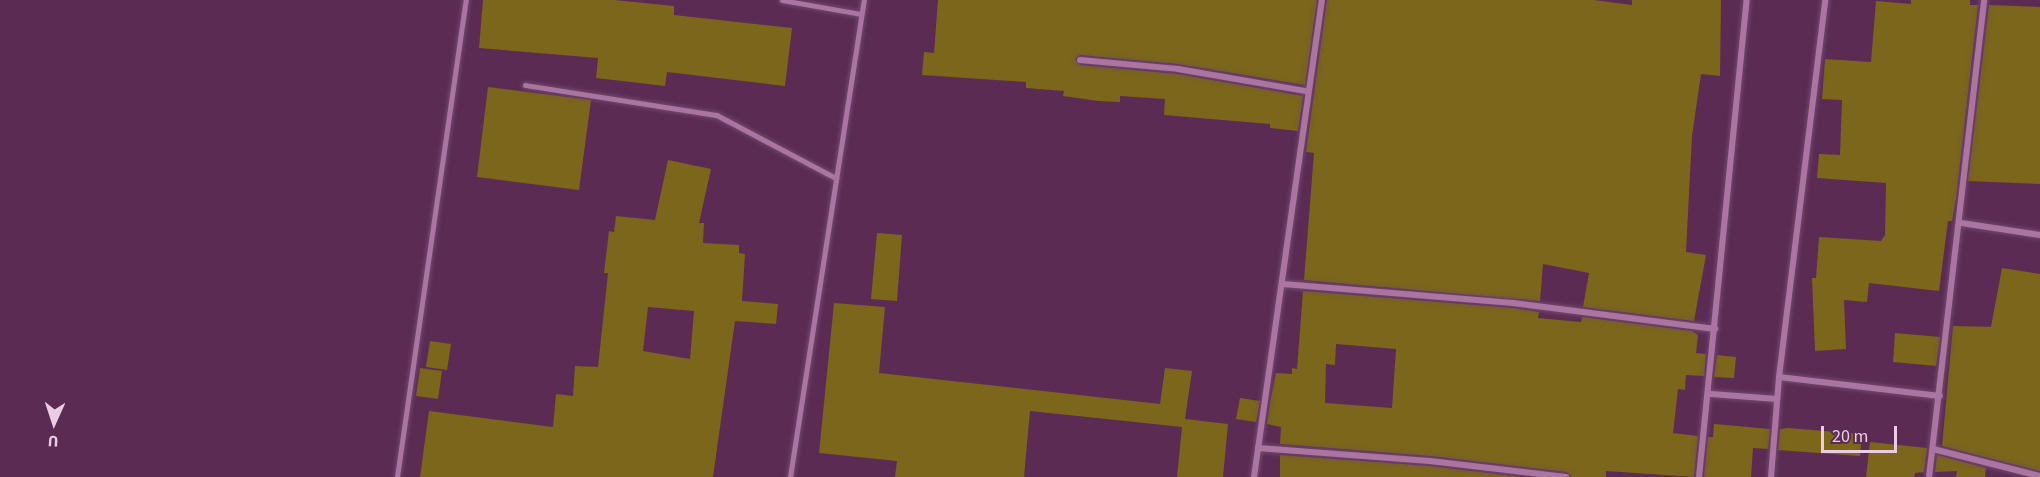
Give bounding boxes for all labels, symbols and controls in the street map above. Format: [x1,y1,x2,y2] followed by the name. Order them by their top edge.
[24,393,84,453] north arrow
[1824,414,1900,452] scale bar
[1832,424,1868,449] text: 20 m
[47,430,59,452] text: U

